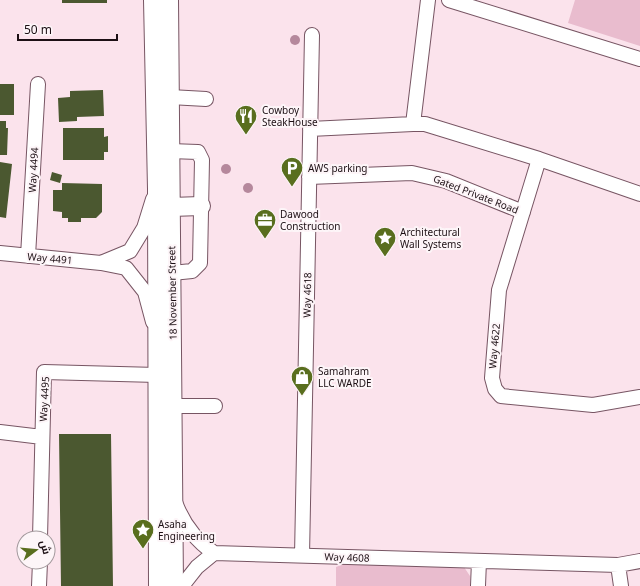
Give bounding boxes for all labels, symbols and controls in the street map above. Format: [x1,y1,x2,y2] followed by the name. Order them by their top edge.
[18,16,117,42] scale bar
[24,21,52,38] text: 50 m
[233,103,259,136] restaurant icon: Cowboy SteakHouse
[262,103,318,129] place label: Cowboy SteakHouse
[25,147,41,193] street label: Way 4494
[279,155,305,188] parking icon: AWS parking
[308,161,368,175] place label: AWS parking
[431,171,521,217] street label: Gated Private Road
[252,207,278,240] office icon: Dawood Construction
[280,207,340,233] place label: Dawood Construction
[372,225,398,258] place icon: Architectural Wall Systems
[400,225,461,251] place label: Architectural Wall Systems
[164,245,180,340] street label: 18 November Street
[27,249,73,267] street label: Way 4491
[300,272,314,318] street label: Way 4618
[485,323,503,369] street label: Way 4622
[289,364,315,397] shop icon: Samahram LLC WARDE
[318,364,372,390] place label: Samahram LLC WARDE
[36,376,52,422] street label: Way 4495
[130,517,156,550] place icon: Asaha Engineering
[158,517,215,543] place label: Asaha Engineering
[16,530,56,570] north arrow
[37,538,55,556] text: ش
[324,549,370,565] street label: Way 4608

